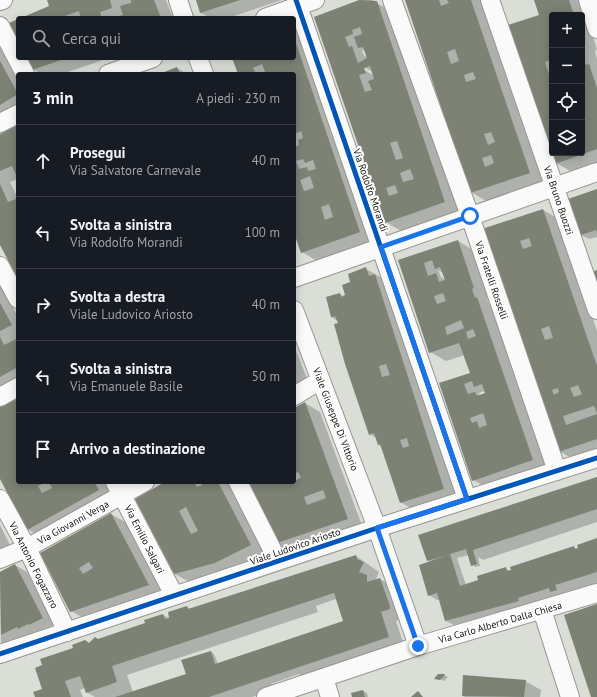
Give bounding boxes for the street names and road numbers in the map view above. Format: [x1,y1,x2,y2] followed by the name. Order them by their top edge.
[350,146,391,233] street label: Via Rodolfo Morandi
[540,163,576,236] street label: Via Bruno Buozzi
[472,238,511,321] street label: Via Fratelli Rosselli
[309,365,361,473] street label: Viale Giuseppe Di Vittorio
[34,497,111,548] street label: Via Giovanni Verga
[121,502,167,576] street label: Via Emilio Salgari
[6,519,61,611] street label: Via Antonio Fogazzaro
[247,525,342,568] street label: Viale Ludovico Ariosto
[436,599,563,647] street label: Via Carlo Alberto Dalla Chiesa

